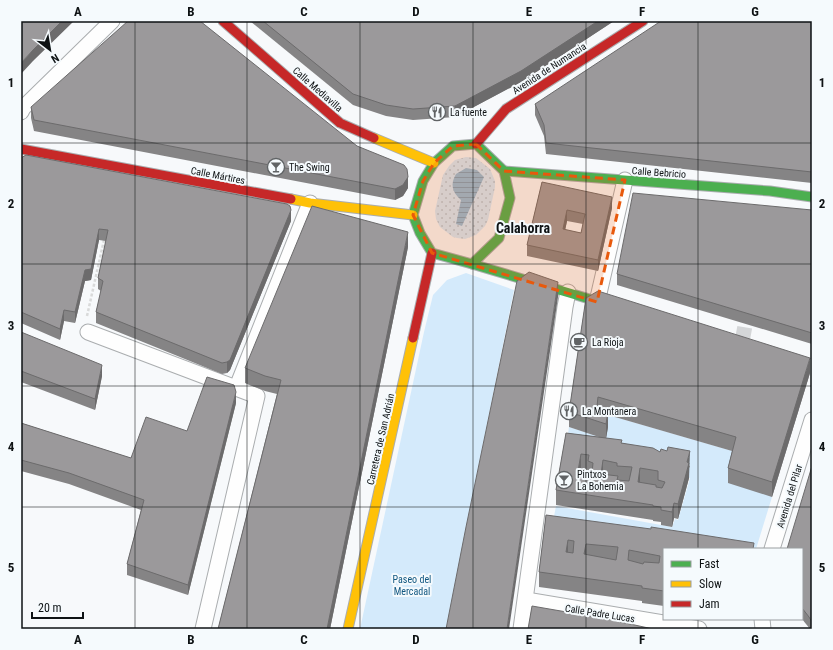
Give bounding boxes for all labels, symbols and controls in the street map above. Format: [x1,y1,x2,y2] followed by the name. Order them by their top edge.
[74,4,82,19] text: A
[187,4,195,19] text: B
[300,4,308,19] text: C
[412,4,420,19] text: D
[526,4,533,19] text: E
[639,4,645,19] text: F
[751,4,759,19] text: G
[30,30,70,70] north arrow
[510,40,588,96] street label: Avenida de Numancia
[48,51,61,66] text: N
[291,65,345,114] street label: Calle Mediavilla
[8,75,14,90] text: 1
[819,75,825,90] text: 1
[427,102,447,122] restaurant icon: La fuente
[450,107,487,118] place label: La fuente
[266,157,286,177] bar icon: The Swing
[289,162,330,173] place label: The Swing
[190,165,246,186] street label: Calle Mártires
[631,165,686,180] street label: Calle Bebricio
[8,196,15,211] text: 2
[819,196,826,211] text: 2
[496,220,551,236] district label: Calahorra
[8,318,14,333] text: 3
[819,318,825,333] text: 3
[569,332,589,352] cafe icon: La Rioja
[592,337,624,348] place label: La Rioja
[365,392,396,486] street label: Carretera de San Adrián
[559,401,579,421] restaurant icon: La Montanera
[582,406,636,417] place label: La Montanera
[8,439,15,454] text: 4
[819,439,826,454] text: 4
[775,463,804,529] street label: Avenida del Pilar
[577,469,624,492] place label: Pintxos La Bohemia
[554,470,574,490] bar icon: Pintxos La Bohemia
[663,548,803,620] legend
[699,557,720,571] text: Fast
[8,560,15,575] text: 5
[819,560,826,575] text: 5
[393,574,431,597] park label: Paseo del Mercadal
[699,577,722,591] text: Slow
[32,594,83,620] scale bar
[699,597,720,611] text: Jam
[38,601,62,615] text: 20 m
[564,603,636,625] street label: Calle Padre Lucas
[74,632,82,647] text: A
[187,632,195,647] text: B
[300,632,308,647] text: C
[412,632,420,647] text: D
[526,632,533,647] text: E
[639,632,645,647] text: F
[751,632,759,647] text: G

